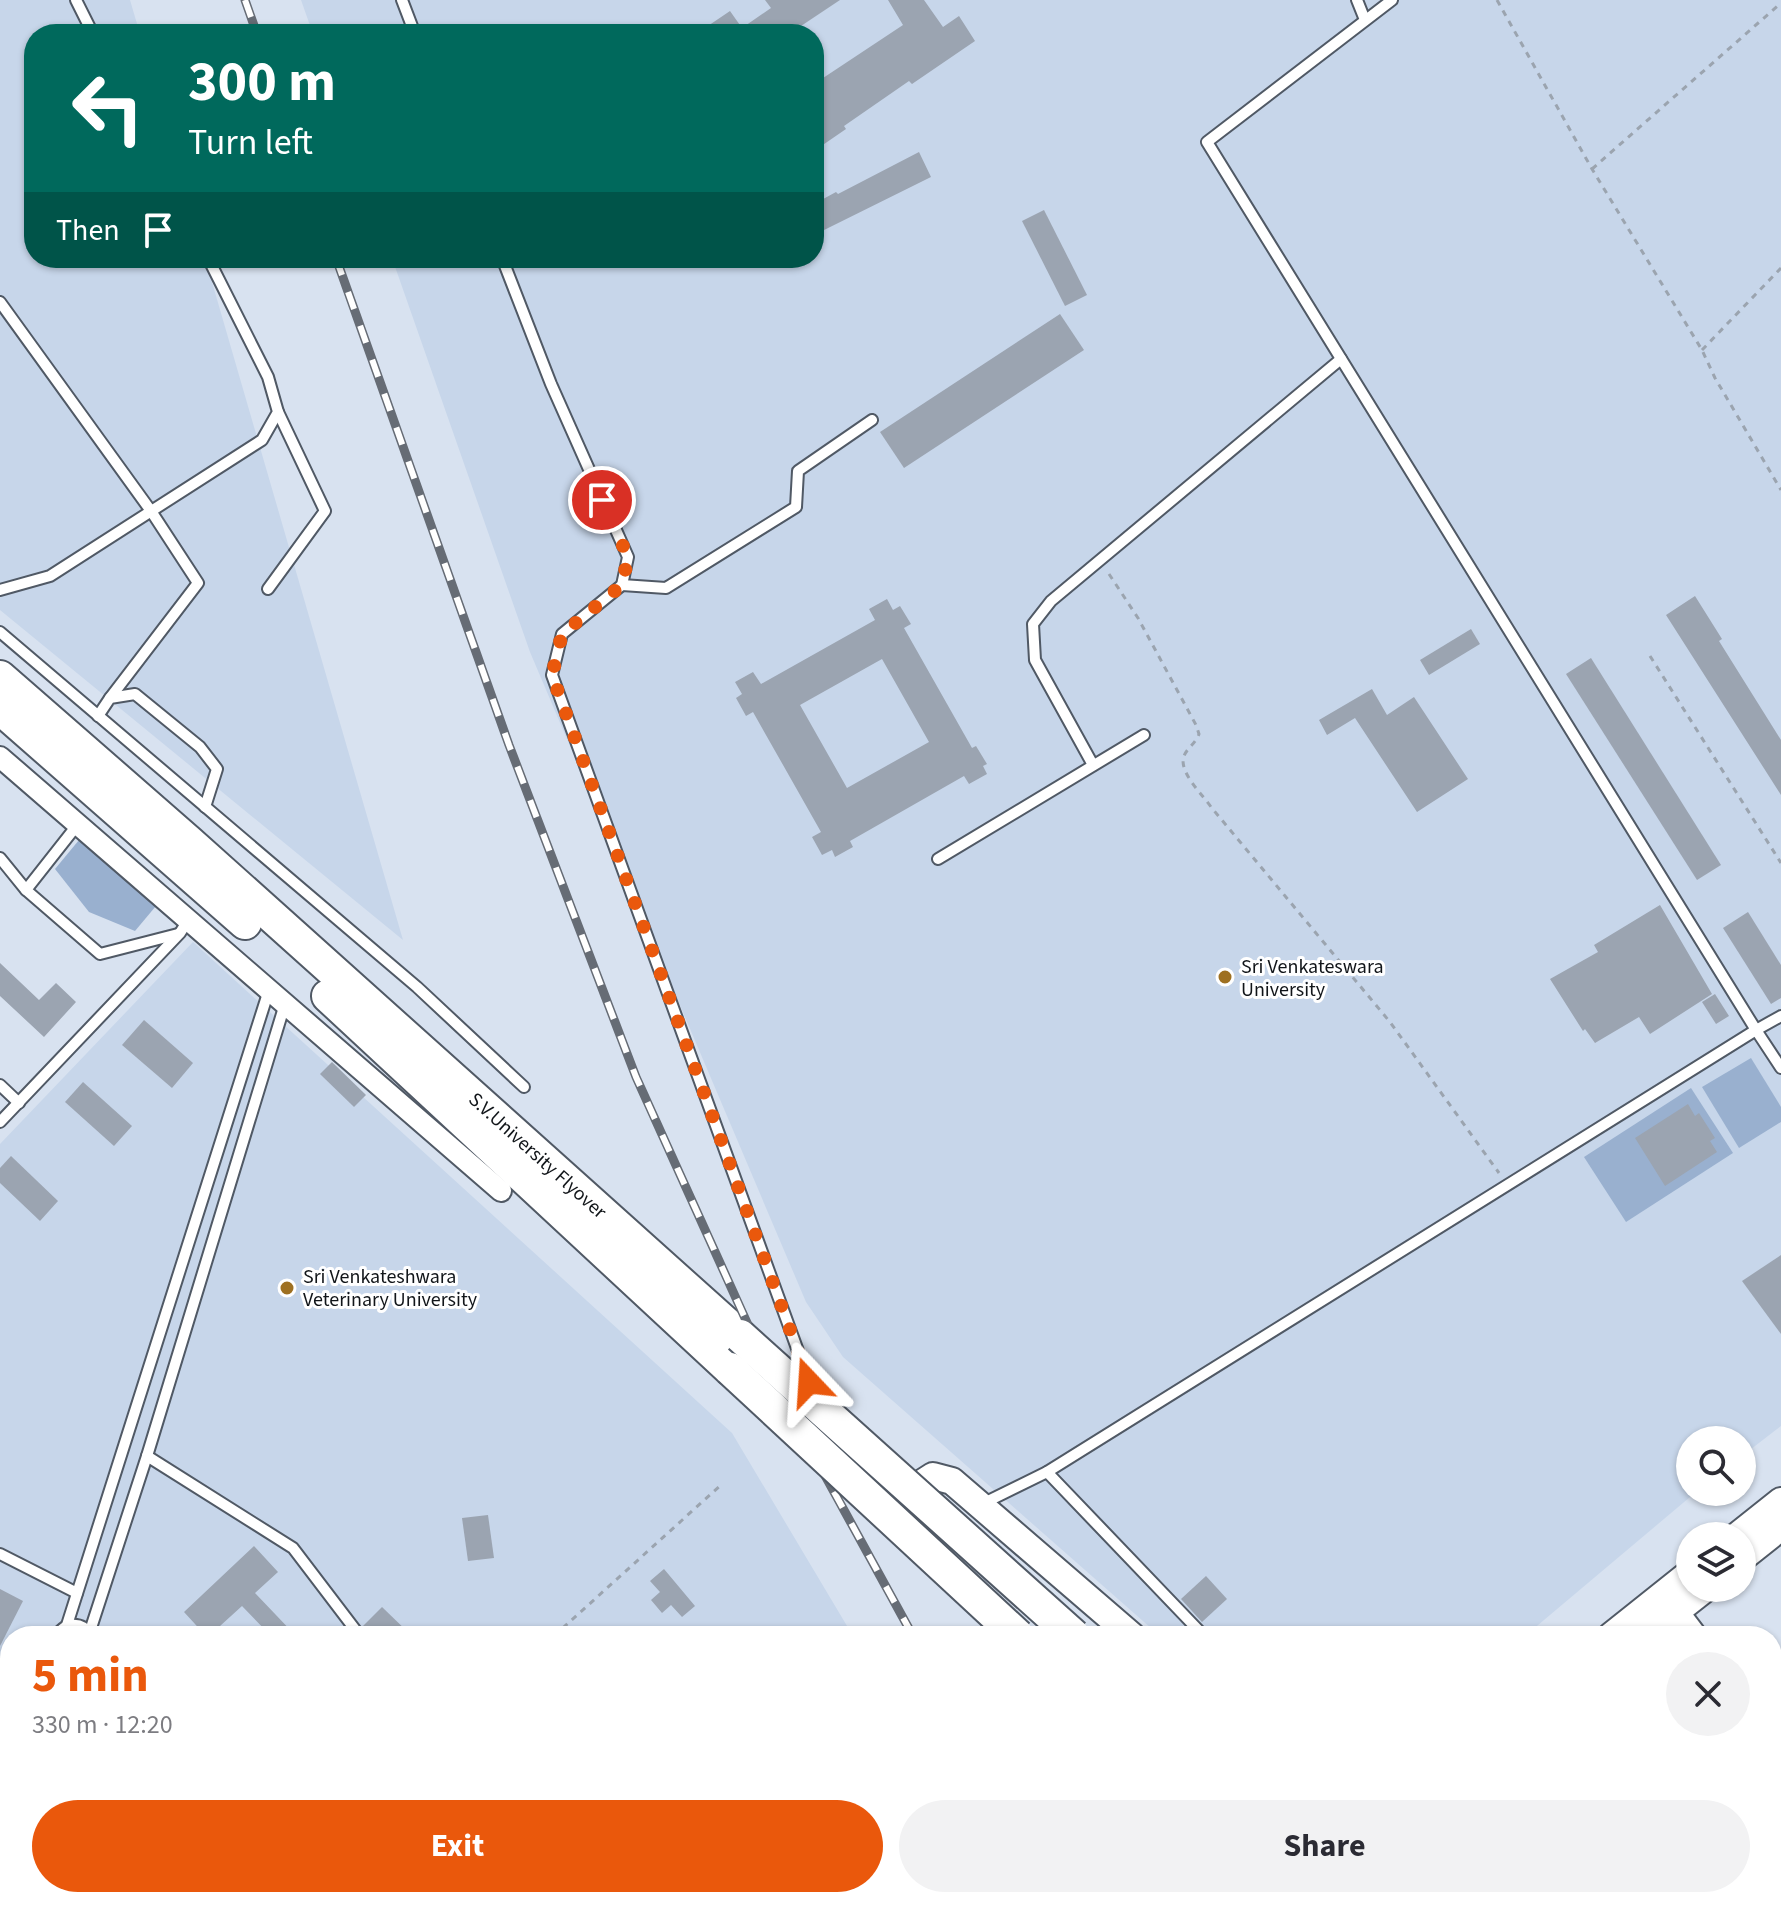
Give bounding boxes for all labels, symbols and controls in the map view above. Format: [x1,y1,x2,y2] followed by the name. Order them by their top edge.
[188,43,336,122] text: 300 m
[56,56,160,160] icon: left
[188,117,313,168] text: Turn left
[136,208,180,252] icon: arrive
[56,209,120,252] text: Then
[568,466,636,534] pin
[580,478,624,522] icon: arrive
[1241,953,1384,1004] place label: Sri Venkateswara University
[1216,968,1234,986] marker: Sri Venkateswara University
[462,1086,613,1226] street label: S.V.University Flyover
[303,1263,478,1314] place label: Sri Venkateshwara Veterinary University
[278,1279,296,1297] marker: Sri Venkateshwara Veterinary University
[767,1340,851,1424] position arrow
[1676,1426,1756,1602] map controls
[1676,1426,1756,1506] button: search
[1676,1522,1756,1602] button: layers
[32,1642,149,1710] text: 5 min
[1666,1652,1750,1736] button: close
[32,1706,173,1743] text: 330 m · 12:20
[32,1800,883,1892] button: Exit
[899,1800,1750,1892] button: Share

